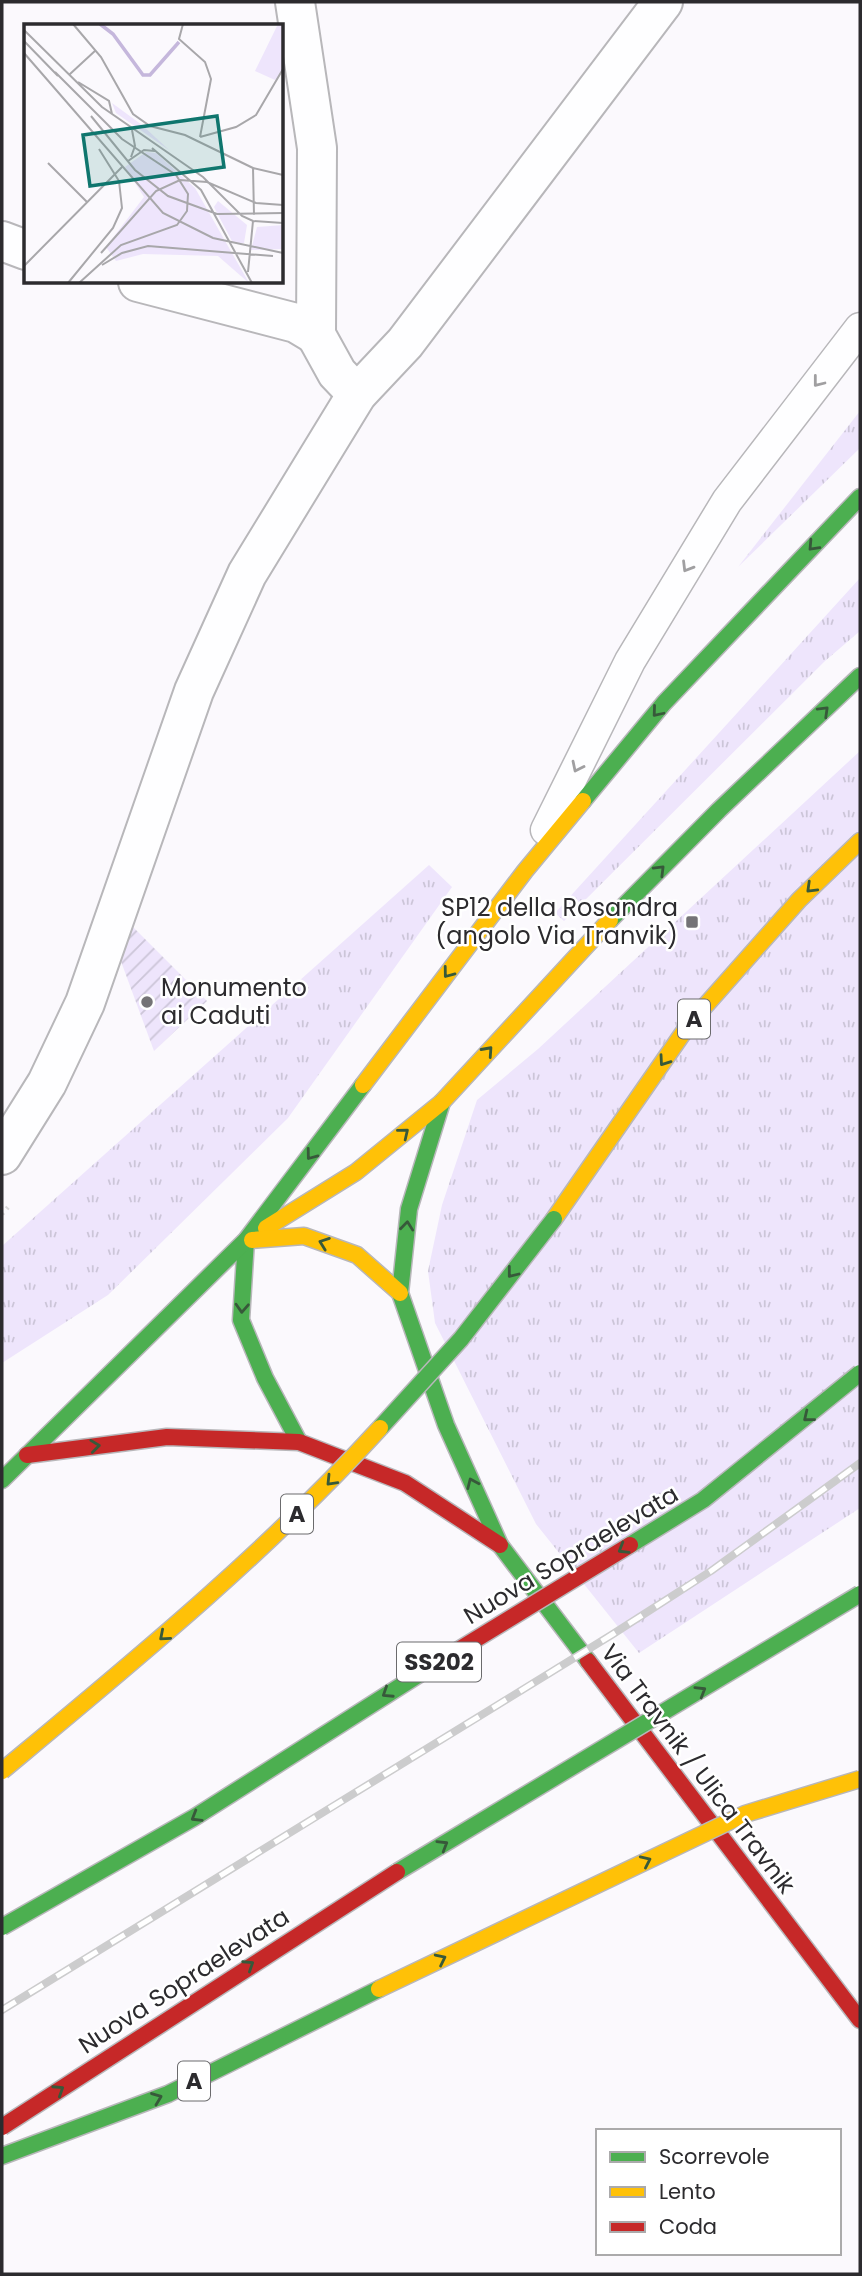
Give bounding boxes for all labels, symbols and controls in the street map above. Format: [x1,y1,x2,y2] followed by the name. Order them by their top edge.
[24,24,284,284] inset map
[814,374,827,387] one-way arrow
[808,538,821,551] one-way arrow
[682,560,695,573] one-way arrow
[653,703,665,716] one-way arrow
[815,707,828,720] one-way arrow
[572,760,586,772] one-way arrow
[652,865,665,878] one-way arrow
[806,879,819,892] one-way arrow
[435,891,678,952] place label: SP12 della Rosandra (angolo Via Tranvik)
[684,914,700,930] marker: SP12 della Rosandra (angolo Via Tranvik)
[444,966,456,978] one-way arrow
[161,971,307,1032] place label: Monumento ai Caduti
[139,994,155,1010] marker: Monumento ai Caduti
[678,1000,710,1038] road number: A
[480,1046,492,1059] one-way arrow
[660,1053,672,1066] one-way arrow
[396,1129,408,1142] one-way arrow
[306,1147,319,1160] one-way arrow
[399,1220,414,1231] one-way arrow
[318,1237,330,1251] one-way arrow
[507,1265,520,1277] one-way arrow
[234,1303,249,1314] one-way arrow
[803,1409,816,1422] one-way arrow
[89,1439,100,1454] one-way arrow
[326,1473,339,1486] one-way arrow
[457,1477,684,1632] street label: Nuova Sopraelevata
[466,1478,480,1490] one-way arrow
[281,1494,313,1534] road number: A
[618,1541,631,1554] one-way arrow
[159,1628,172,1640] one-way arrow
[594,1637,804,1901] street label: Via Travnik / Ulica Travnik
[397,1642,481,1681] road number: SS202
[382,1685,395,1698] one-way arrow
[693,1686,706,1699] one-way arrow
[191,1808,204,1821] one-way arrow
[435,1841,448,1854] one-way arrow
[639,1855,651,1869] one-way arrow
[72,1900,295,2061] street label: Nuova Sopraelevata
[433,1954,446,1968] one-way arrow
[241,1961,254,1973] one-way arrow
[178,2062,210,2100] road number: A
[51,2085,64,2098] one-way arrow
[151,2092,163,2106] one-way arrow
[596,2129,841,2255] legend
[659,2142,770,2171] text: Scorrevole
[659,2177,716,2206] text: Lento
[659,2212,717,2241] text: Coda

